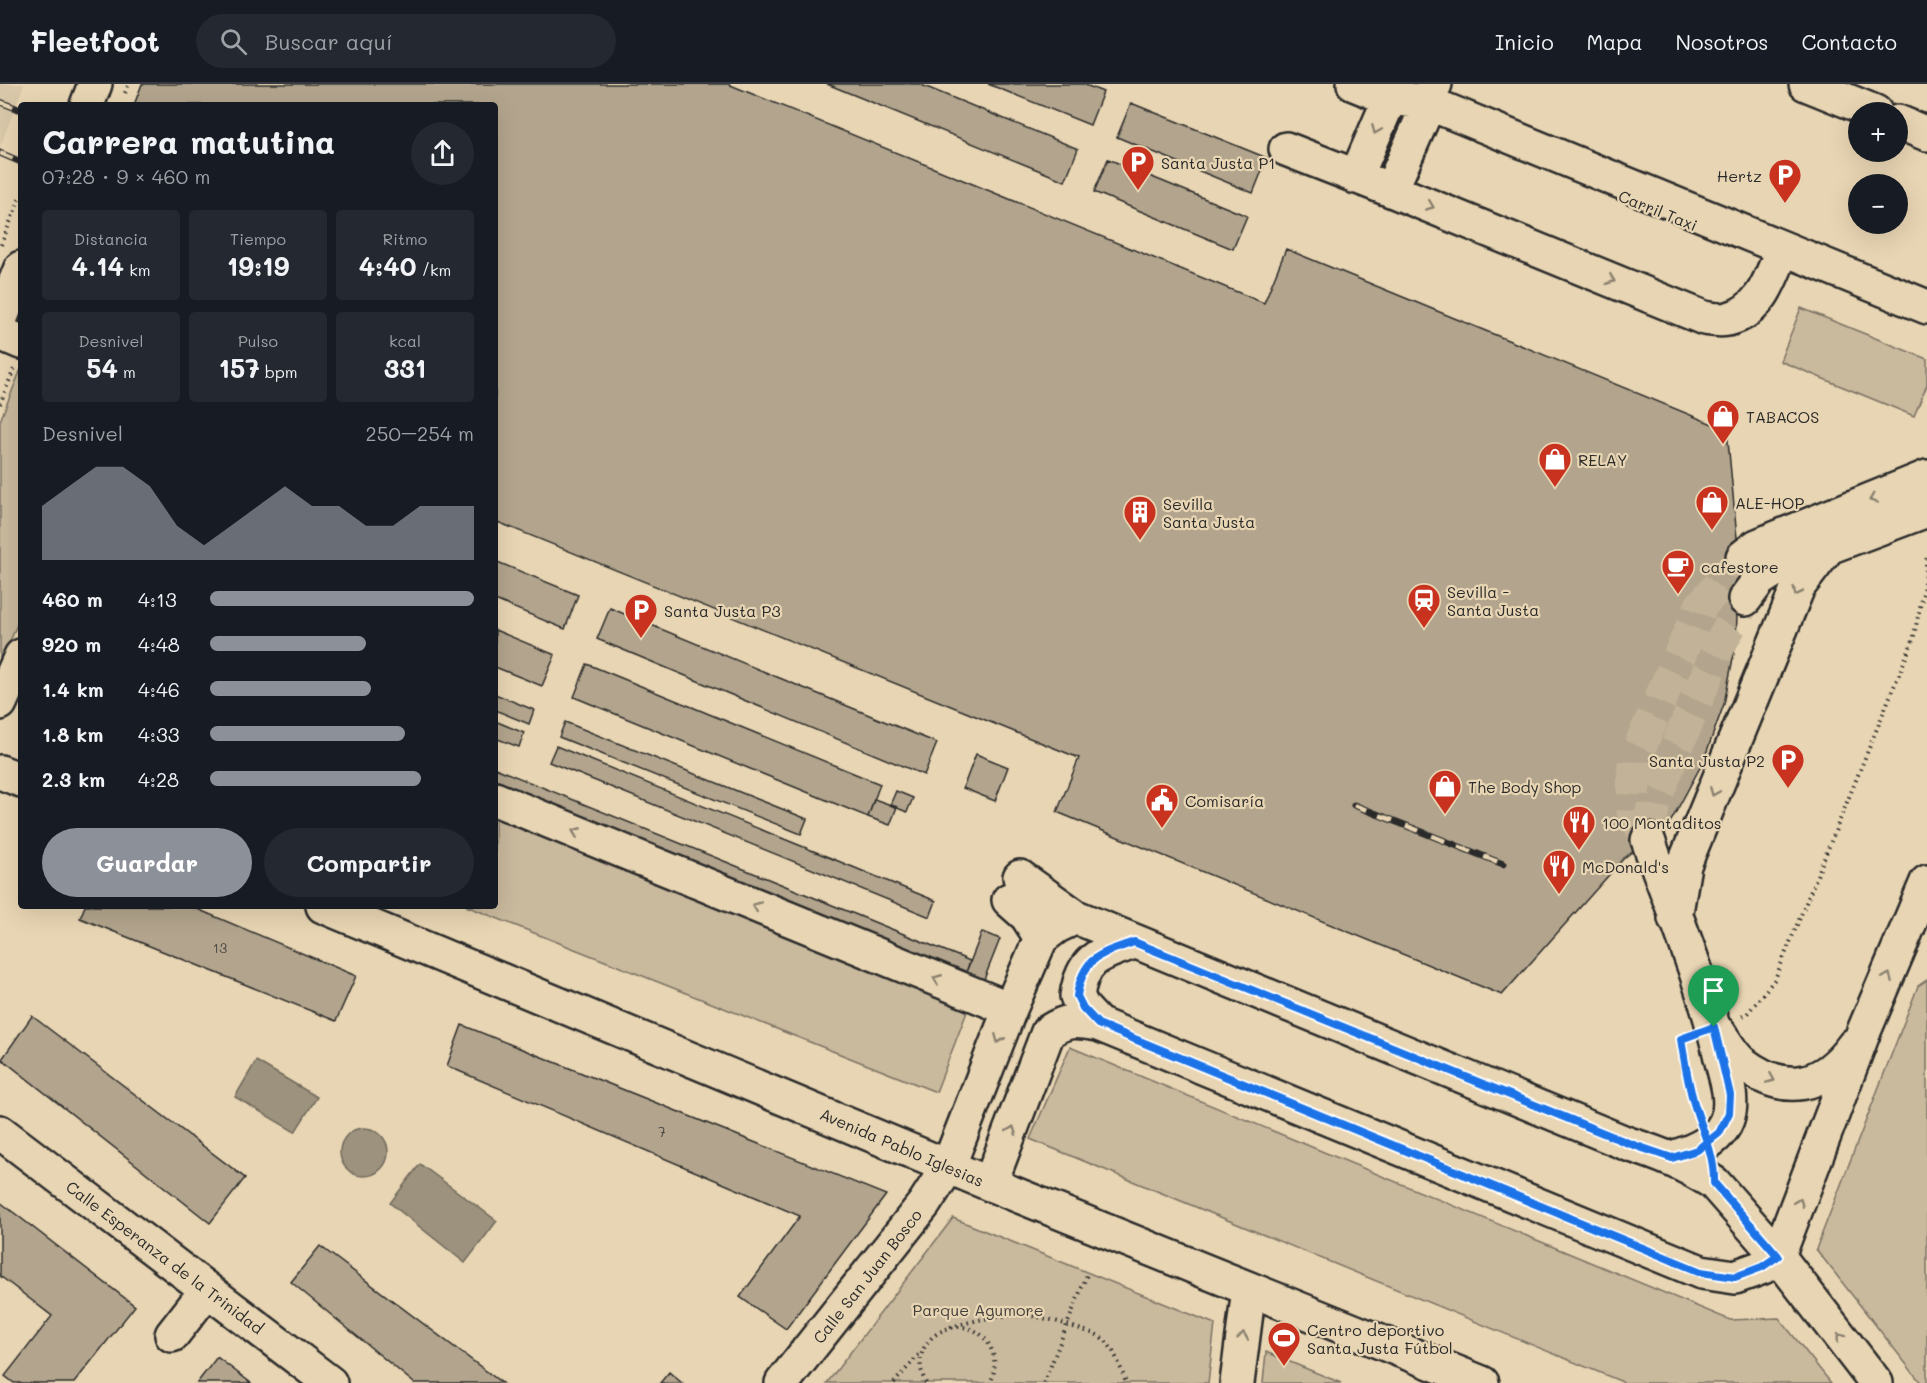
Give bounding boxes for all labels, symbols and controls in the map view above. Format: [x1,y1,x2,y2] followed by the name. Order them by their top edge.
[196,14,616,68] search box
[30,23,160,59] text: Fleetfoot
[217,25,250,58] icon: search
[265,27,393,56] text: Buscar aquí
[1495,28,1554,55] text: Inicio
[1587,28,1642,55] text: Mapa
[1675,28,1769,55] text: Nosotros
[1802,28,1897,55] text: Contacto
[1848,102,1908,234] map controls
[1848,102,1908,162] button: +
[42,119,335,162] text: Carrera matutina
[411,122,474,185] button: share
[1371,124,1383,135] one-way arrow
[1120,144,1156,191] parking icon: Santa Justa P1
[1161,152,1275,173] place label: Santa Justa P1
[1767,157,1803,204] parking icon: Hertz
[42,163,210,189] text: 07:28 · 9 × 460 m
[1717,165,1762,186] place label: Hertz
[1848,174,1908,234] button: −
[1615,185,1701,235] street label: Carril Taxi
[1424,199,1435,211] one-way arrow
[74,228,148,249] text: Distancia
[230,228,286,249] text: Tiempo
[383,228,427,249] text: Ritmo
[72,249,124,283] text: 4.14
[227,249,289,283] text: 19:19
[359,249,417,283] text: 4:40
[124,259,150,280] text: km
[417,259,451,280] text: /km
[1604,273,1615,285] one-way arrow
[79,330,143,351] text: Desnivel
[238,330,278,351] text: Pulso
[389,330,421,351] text: kcal
[86,351,118,385] text: 54
[218,351,260,385] text: 157
[384,351,426,385] text: 331
[118,361,136,382] text: m
[260,361,298,382] text: bpm
[1705,398,1741,445] shop icon: TABACOS
[1746,406,1819,427] place label: TABACOS
[42,420,123,446] text: Desnivel
[366,420,474,446] text: 250–254 m
[1537,441,1573,488] shop icon: RELAY
[1578,449,1627,470] place label: RELAY
[1694,484,1730,531] shop icon: ALE-HOP
[1735,492,1804,513] place label: ALE-HOP
[1868,492,1879,504] one-way arrow
[1163,493,1255,532] place label: Sevilla Santa Justa
[1122,494,1158,541] building icon: Sevilla Santa Justa
[1660,548,1696,595] cafe icon: cafestore
[1701,556,1779,577] place label: cafestore
[1447,581,1539,620] place label: Sevilla - Santa Justa
[1406,582,1442,629] station icon: Sevilla - Santa Justa
[42,586,103,612] text: 460 m
[138,586,177,612] text: 4:13
[1792,586,1804,597] one-way arrow
[623,592,659,639] parking icon: Santa Justa P3
[664,600,781,621] place label: Santa Justa P3
[42,631,101,657] text: 920 m
[138,631,180,657] text: 4:48
[42,676,104,702] text: 1.4 km
[138,676,180,702] text: 4:46
[42,721,103,747] text: 1.8 km
[138,721,179,747] text: 4:33
[1770,742,1806,789] parking icon: Santa Justa P2
[1649,750,1765,771] place label: Santa Justa P2
[42,766,105,792] text: 2.3 km
[138,766,179,792] text: 4:28
[1427,768,1463,815] shop icon: The Body Shop
[1468,776,1582,797] place label: The Body Shop
[1144,782,1180,829] public building icon: Comisaría
[1709,786,1721,797] one-way arrow
[1185,790,1264,811] place label: Comisaría
[1561,804,1597,851] restaurant icon: 100 Montaditos
[1602,812,1721,833] place label: 100 Montaditos
[571,827,582,839] one-way arrow
[42,828,252,897] button: Guardar
[264,828,474,897] button: Compartir
[1541,848,1577,895] restaurant icon: McDonald's
[1582,856,1669,877] place label: McDonald's
[751,900,762,913] one-way arrow
[213,938,227,957] house number: 13
[1688,965,1739,1027] pin
[1881,972,1893,983] one-way arrow
[932,974,943,986] one-way arrow
[1697,974,1730,1007] icon: arrive
[993,1033,1006,1044] one-way arrow
[1765,1072,1776,1084] one-way arrow
[817,1103,987,1191] street label: Avenida Pablo Iglesias
[658,1122,666,1141] house number: 7
[1005,1125,1017,1136] one-way arrow
[62,1176,268,1338] street label: Calle Esperanza de la Trinidad
[1792,1197,1804,1208] one-way arrow
[808,1205,926,1347] street label: Calle San Juan Bosco
[912,1299,1044,1320] park label: Parque Agumore
[1307,1319,1453,1358] place label: Centro deportivo Santa Justa Fútbol
[1266,1320,1302,1367] sports icon: Centro deportivo Santa Justa Fútbol
[1236,1331,1248,1341] one-way arrow
[1836,1333,1847,1344] one-way arrow

